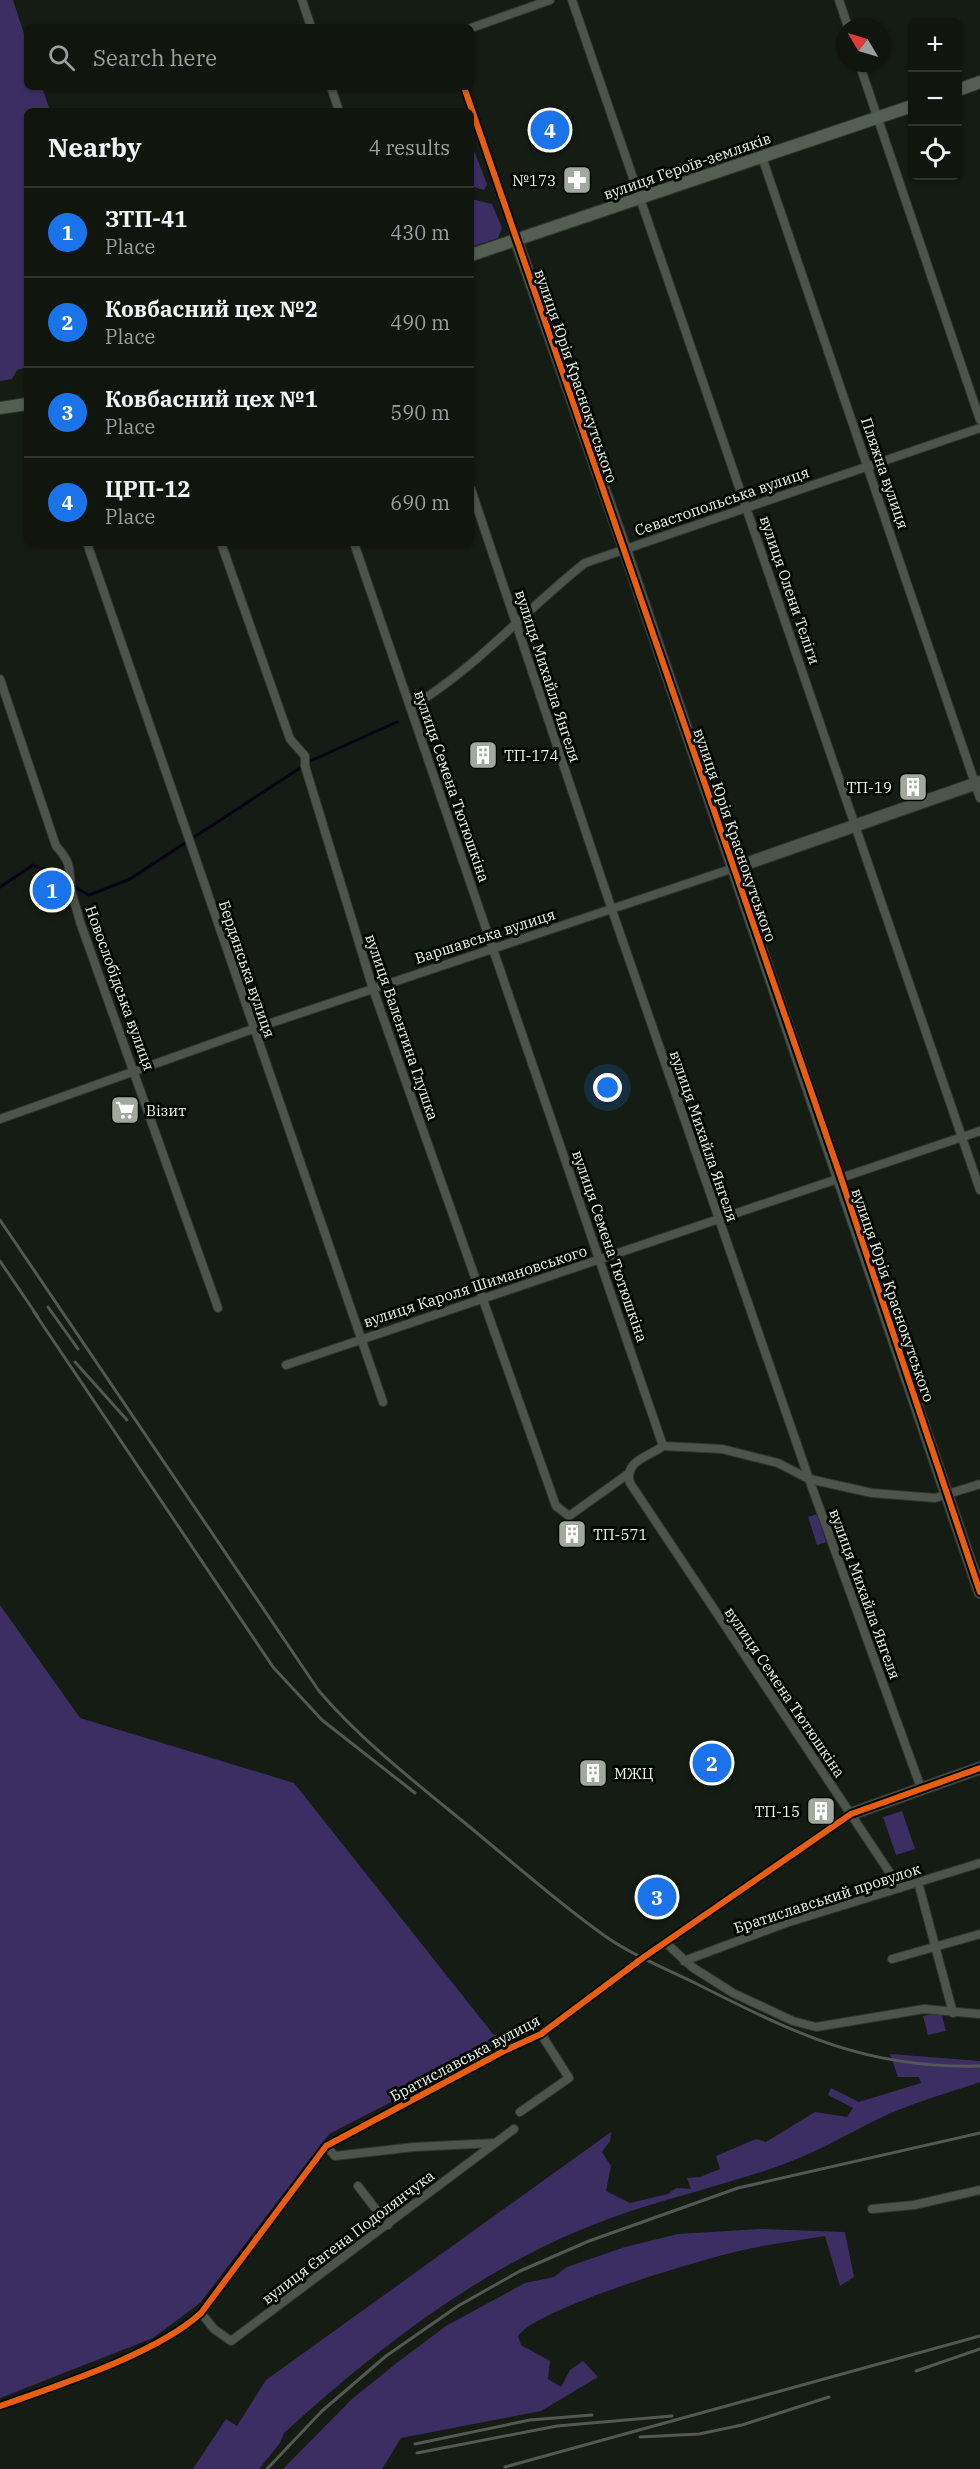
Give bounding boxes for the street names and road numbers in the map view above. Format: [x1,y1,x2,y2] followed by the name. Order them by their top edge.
[601,128,773,204] street label: вулиця Героїв-земляків
[530,267,622,485] street label: вулиця Юрія Краснокутського
[857,415,913,531] street label: Пляжна вулиця
[632,462,812,540] street label: Севастопольська вулиця
[756,513,824,667] street label: вулиця Олени Теліги
[511,587,585,765] street label: вулиця Михайла Янгеля
[410,688,494,884] street label: вулиця Семена Тютюшкіна
[689,726,781,944] street label: вулиця Юрія Краснокутського
[215,898,279,1040] street label: Бердянська вулиця
[81,903,159,1073] street label: Новослобідська вулиця
[412,904,558,968] street label: Варшавська вулиця
[361,931,443,1123] street label: вулиця Валентина Глушка
[666,1048,742,1224] street label: вулиця Михайла Янгеля
[568,1148,652,1344] street label: вулиця Семена Тютюшкіна
[847,1186,939,1404] street label: вулиця Юрія Краснокутського
[361,1241,589,1331] street label: вулиця Кароля Шимановського
[825,1506,905,1682] street label: вулиця Михайла Янгеля
[721,1603,849,1781] street label: вулиця Семена Тютюшкіна
[731,1859,923,1937] street label: Братиславський провулок
[387,2010,543,2106] street label: Братиславська вулиця
[258,2166,438,2308] street label: вулиця Євгена Подолянчука

